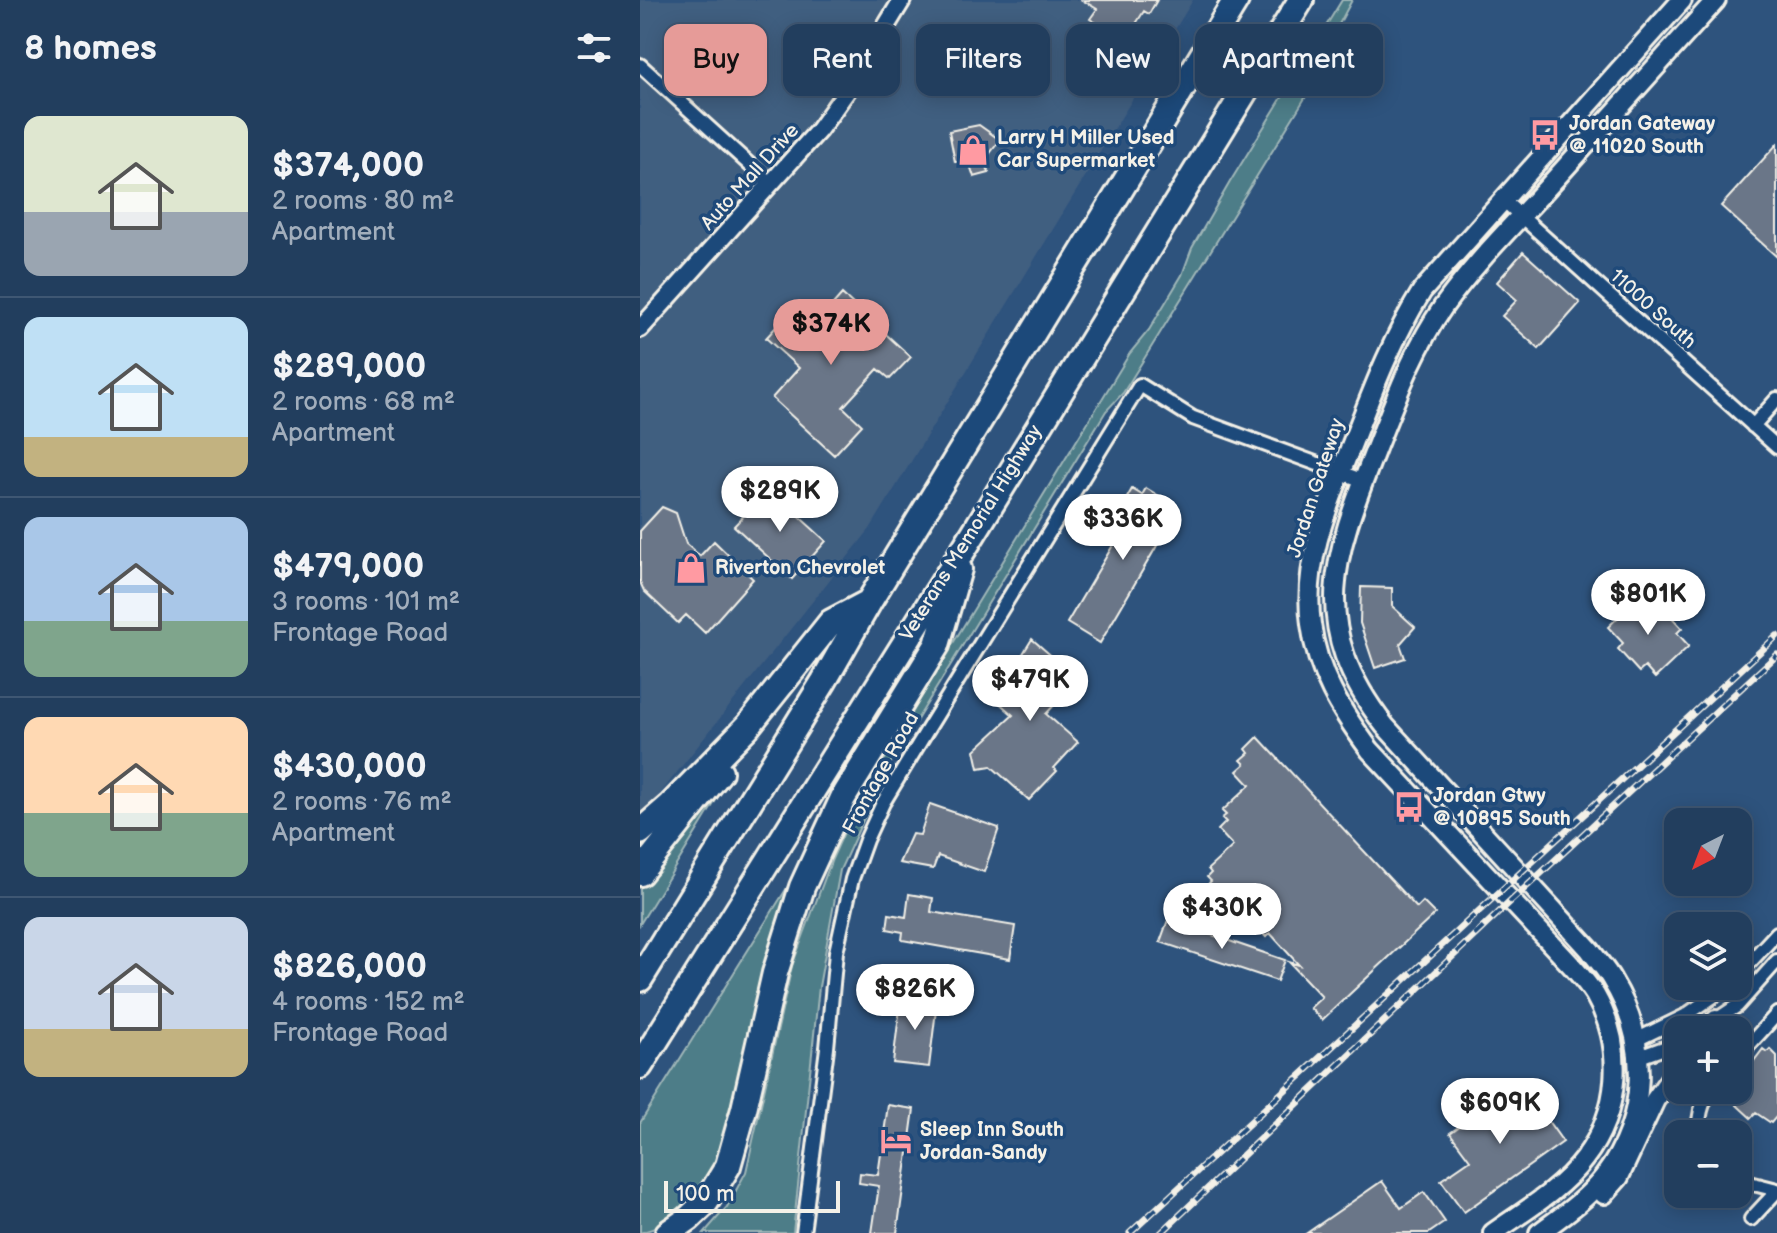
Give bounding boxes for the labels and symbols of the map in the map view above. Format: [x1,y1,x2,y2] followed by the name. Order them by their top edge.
[1569,112,1716,159] place label: Jordan Gateway @ 11020 South
[1528,118,1562,152] bus stop icon: Jordan Gateway @ 11020 South
[696,119,804,235] street label: Auto Mall Drive
[997,126,1175,173] place label: Larry H Miller Used Car Supermarket
[956,133,990,167] shop icon: Larry H Miller Used Car Supermarket
[1605,264,1701,354] street label: 11000 South
[775,299,887,367] pin: $374K
[1282,415,1350,561] street label: Jordan Gateway
[895,421,1047,645] street label: Veterans Memorial Highway
[724,466,836,534] pin: $289K
[1067,494,1179,562] pin: $336K
[674,551,708,585] shop icon: Riverton Chevrolet
[715,556,885,580] place label: Riverton Chevrolet
[1592,569,1704,637] pin: $801K
[974,655,1086,723] pin: $479K
[838,708,924,838] street label: Frontage Road
[1433,784,1571,831] place label: Jordan Gtwy @ 10895 South
[1392,790,1426,824] bus stop icon: Jordan Gtwy @ 10895 South
[1664,808,1752,896] north arrow
[1166,883,1278,951] pin: $430K
[859,964,971,1032] pin: $826K
[1444,1078,1556,1146] pin: $609K
[920,1118,1064,1165] place label: Sleep Inn South Jordan-Sandy
[879,1124,913,1158] hotel icon: Sleep Inn South Jordan-Sandy
[664,1177,840,1213] scale bar

